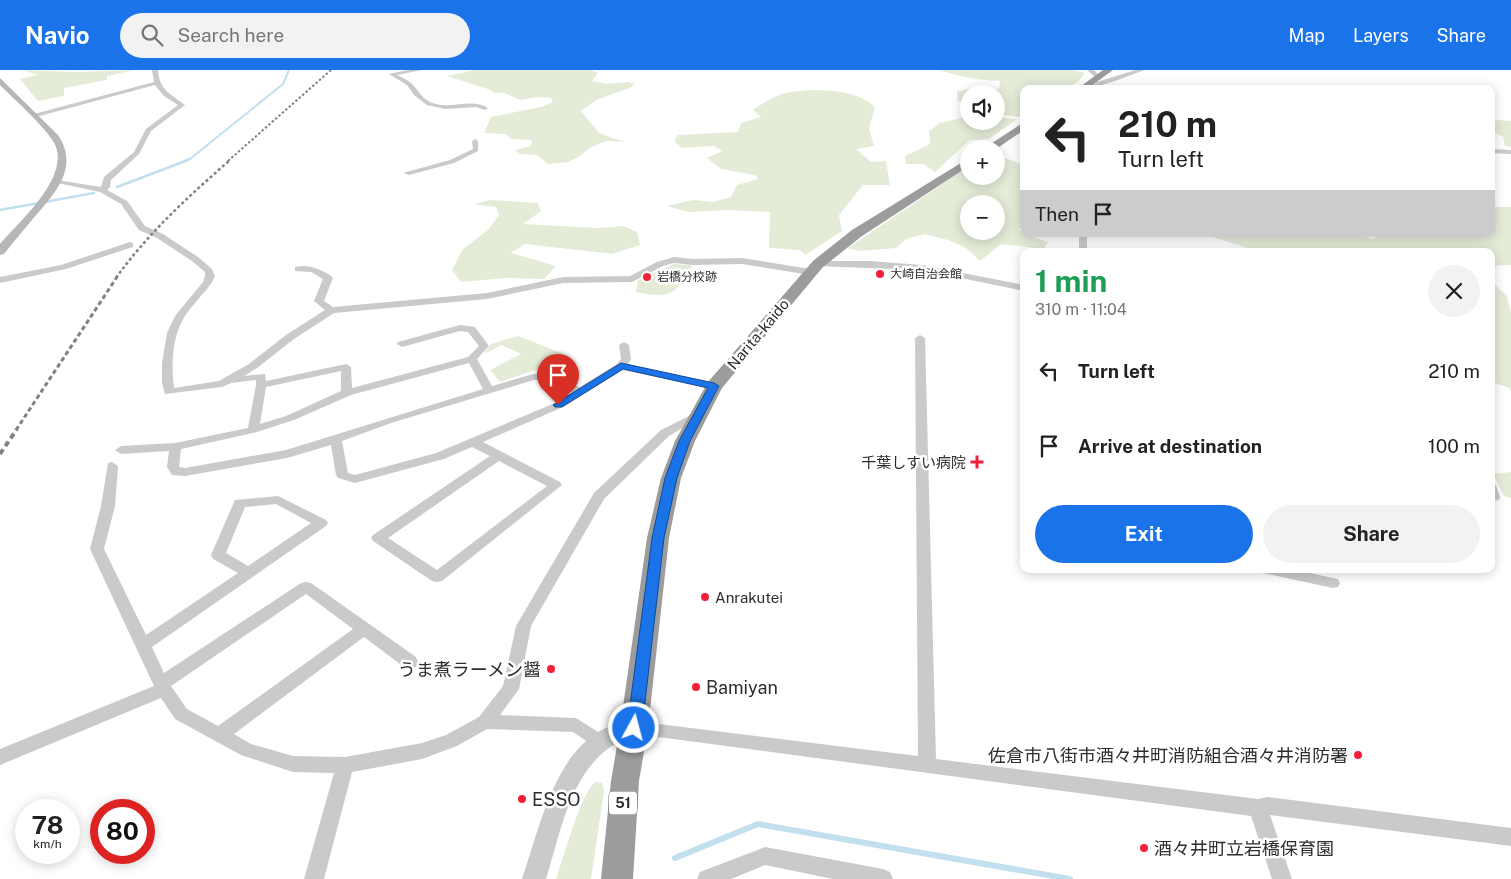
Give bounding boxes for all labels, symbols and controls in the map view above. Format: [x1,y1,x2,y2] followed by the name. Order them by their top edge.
[120,13,470,58] search box
[25,21,90,49] text: Navio
[138,21,166,49] icon: search
[178,24,284,46] text: Search here
[1289,25,1325,46] text: Map
[1353,25,1409,46] text: Layers
[1437,25,1486,46] text: Share
[960,85,1005,240] map controls
[960,85,1005,130] button: sound
[1118,104,1217,145] text: 210 m
[1035,105,1100,170] icon: left
[960,140,1005,185] button: +
[1118,146,1204,172] text: Turn left
[960,195,1005,240] button: −
[1089,200,1117,228] icon: arrive
[1035,203,1079,225] text: Then
[1035,263,1107,299] text: 1 min
[1428,265,1480,317] button: close
[890,267,962,281] place label: 大崎自治会館
[874,268,886,280] marker: 大崎自治会館
[657,270,717,284] place label: 岩橋分校跡
[641,271,653,283] marker: 岩橋分校跡
[724,295,792,373] street label: Narita-kaido
[1035,300,1127,319] text: 310 m · 11:04
[537,354,579,405] pin
[1035,357,1063,385] icon: left
[1078,360,1155,382] text: Turn left
[1428,360,1480,382] text: 210 m
[544,361,572,389] icon: arrive
[1035,432,1063,460] icon: arrive
[1078,435,1262,457] text: Arrive at destination
[1428,435,1480,457] text: 100 m
[861,454,966,471] place label: 千葉しすい病院
[970,455,984,469] marker: 千葉しすい病院
[1035,505,1253,563] button: Exit
[1263,505,1480,563] button: Share
[715,589,783,606] place label: Anrakutei
[699,591,711,603] marker: Anrakutei
[398,659,541,680] place label: うま煮ラーメン醤
[545,663,557,675] marker: うま煮ラーメン醤
[706,677,778,698] place label: Bamiyan
[690,681,702,693] marker: Bamiyan
[607,701,659,753] position arrow
[988,745,1348,766] place label: 佐倉市八街市酒々井町消防組合酒々井消防署
[1352,749,1364,761] marker: 佐倉市八街市酒々井町消防組合酒々井消防署
[532,789,580,810] place label: ESSO
[609,791,637,814] road number: 51
[516,793,528,805] marker: ESSO
[90,799,155,864] speed limit sign: 80
[31,810,64,840] text: 78
[33,837,62,851] text: km/h
[1154,838,1334,859] place label: 酒々井町立岩橋保育園
[1138,842,1150,854] marker: 酒々井町立岩橋保育園

